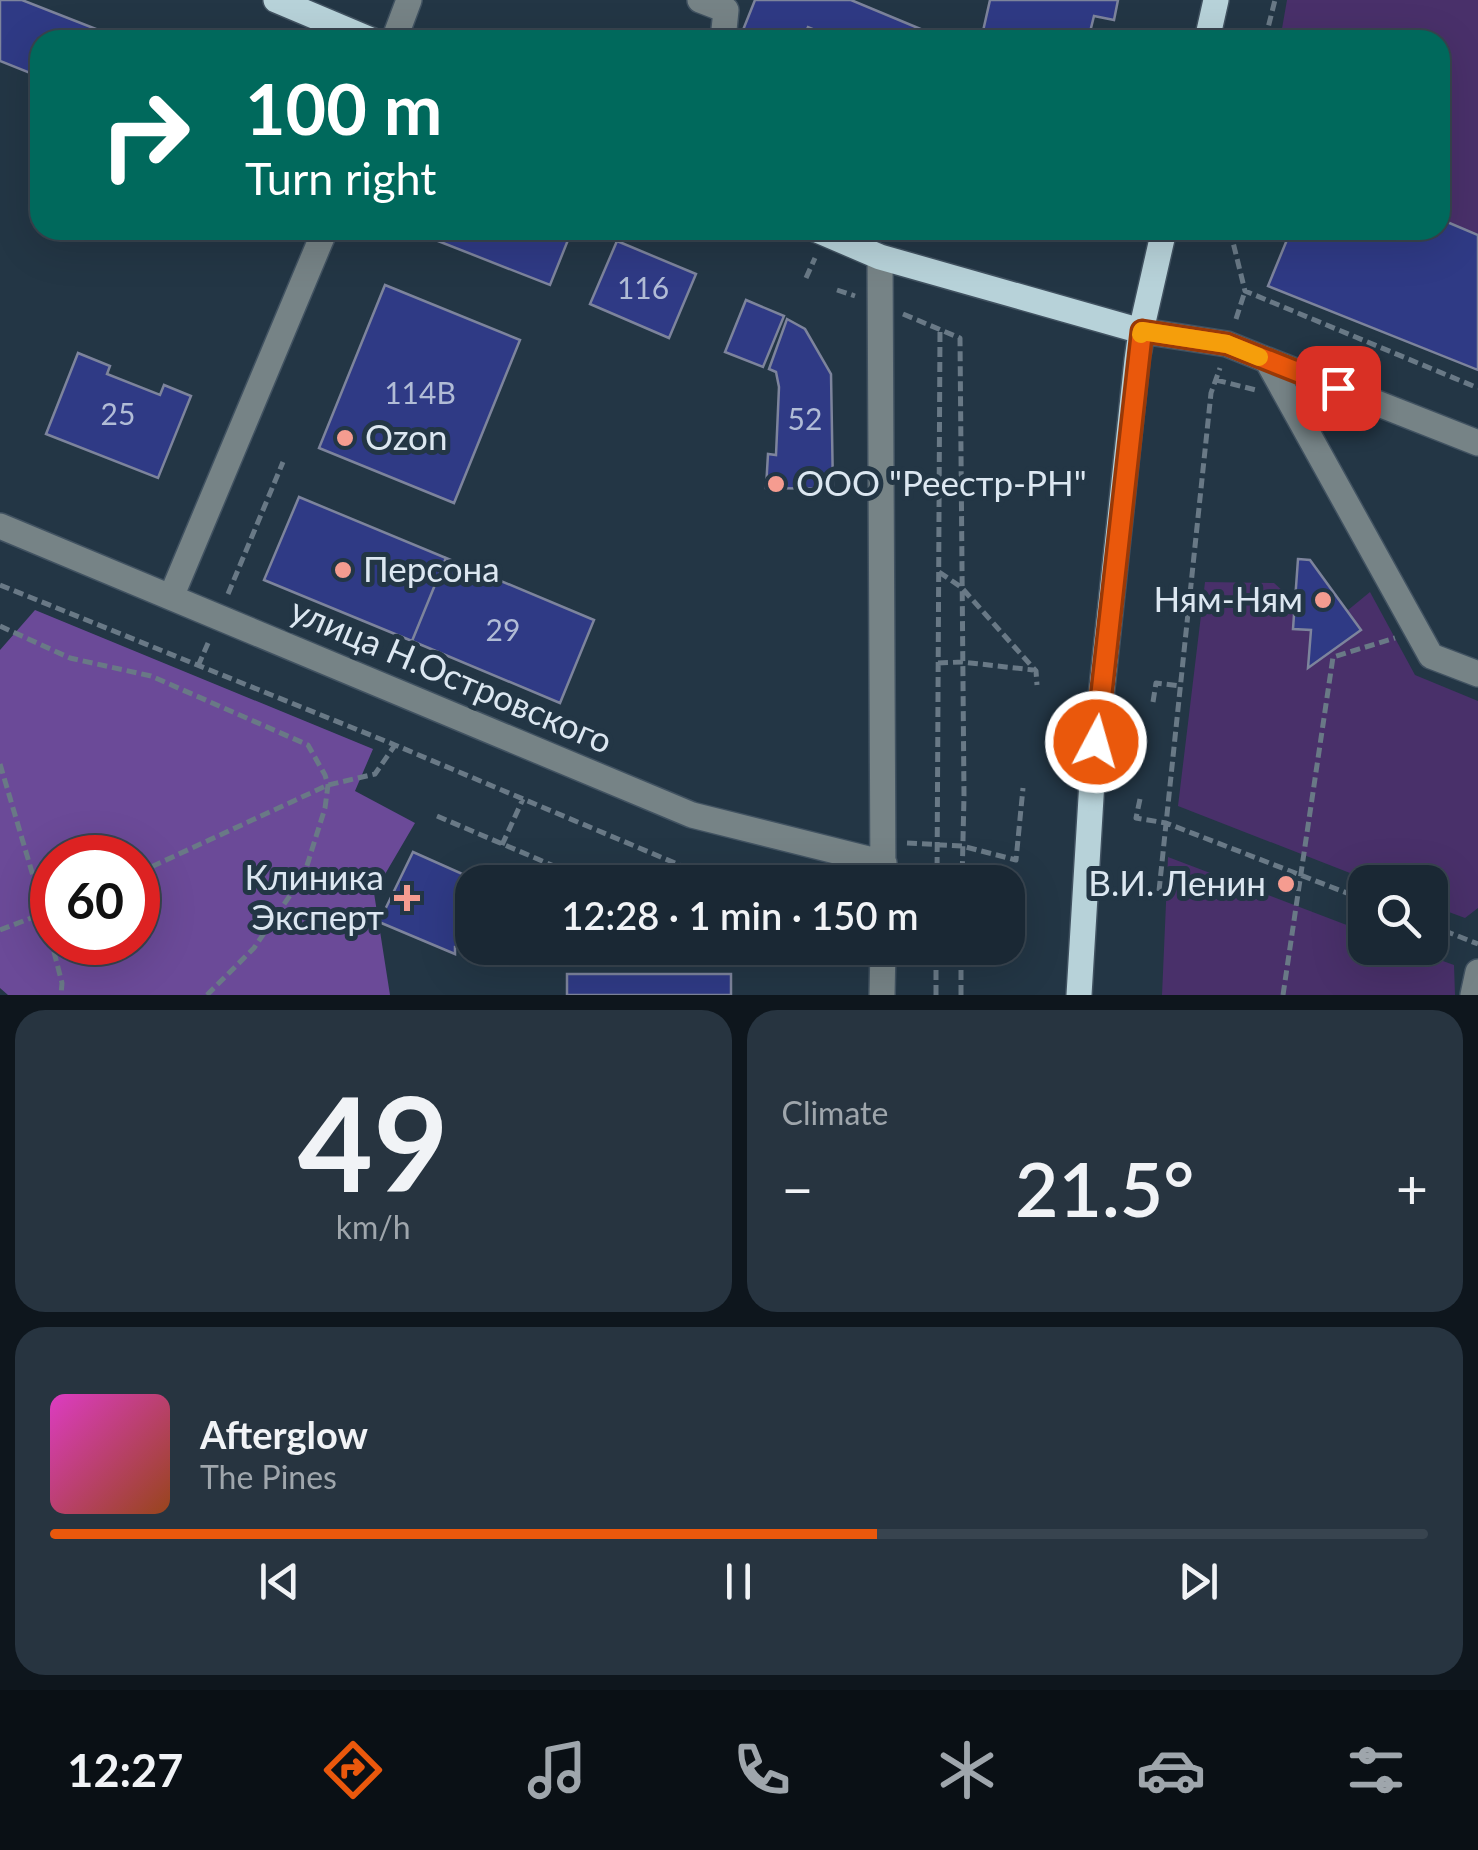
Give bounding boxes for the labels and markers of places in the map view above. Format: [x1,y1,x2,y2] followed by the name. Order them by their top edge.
[1296,346,1381,431] pin
[365,415,448,457] place label: Ozon
[334,427,356,449] marker: Ozon
[796,461,1087,503] place label: ООО "Реестр-РН"
[765,473,787,495] marker: ООО "Реестр-РН"
[363,547,500,589] place label: Персона
[332,559,354,581] marker: Персона
[1154,577,1303,619] place label: Ням-Ням
[1312,589,1334,611] marker: Ням-Ням
[245,855,384,937] place label: Клиника Эксперт
[1088,861,1266,903] place label: В.И. Ленин
[1275,873,1297,895] marker: В.И. Ленин
[394,885,420,911] marker: Клиника Эксперт

